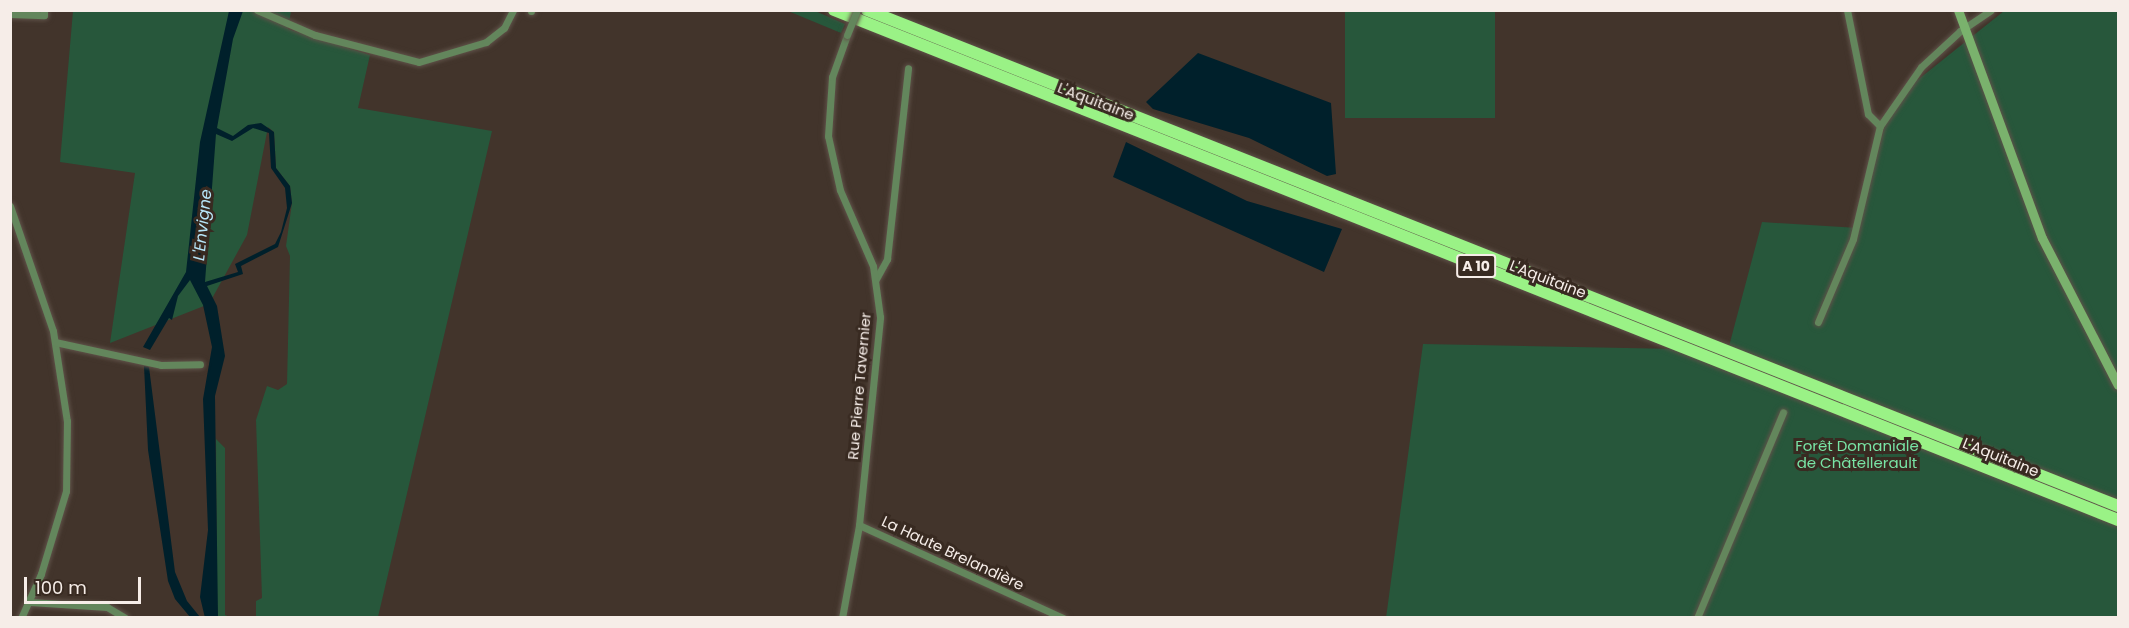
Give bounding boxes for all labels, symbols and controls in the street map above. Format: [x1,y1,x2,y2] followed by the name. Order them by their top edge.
[1055,78,1137,124] street label: L'Aquitaine
[190,188,216,262] water label: L'Envigne
[1455,255,1497,277] road number: A 10
[1507,256,1589,302] street label: L'Aquitaine
[844,312,874,460] street label: Rue Pierre Tavernier
[1960,434,2042,480] street label: L'Aquitaine
[1795,436,1919,471] park label: Forêt Domaniale de Châtellerault
[879,512,1027,594] street label: La Haute Brelandière
[27,565,144,603] scale bar
[35,575,87,600] text: 100 m

